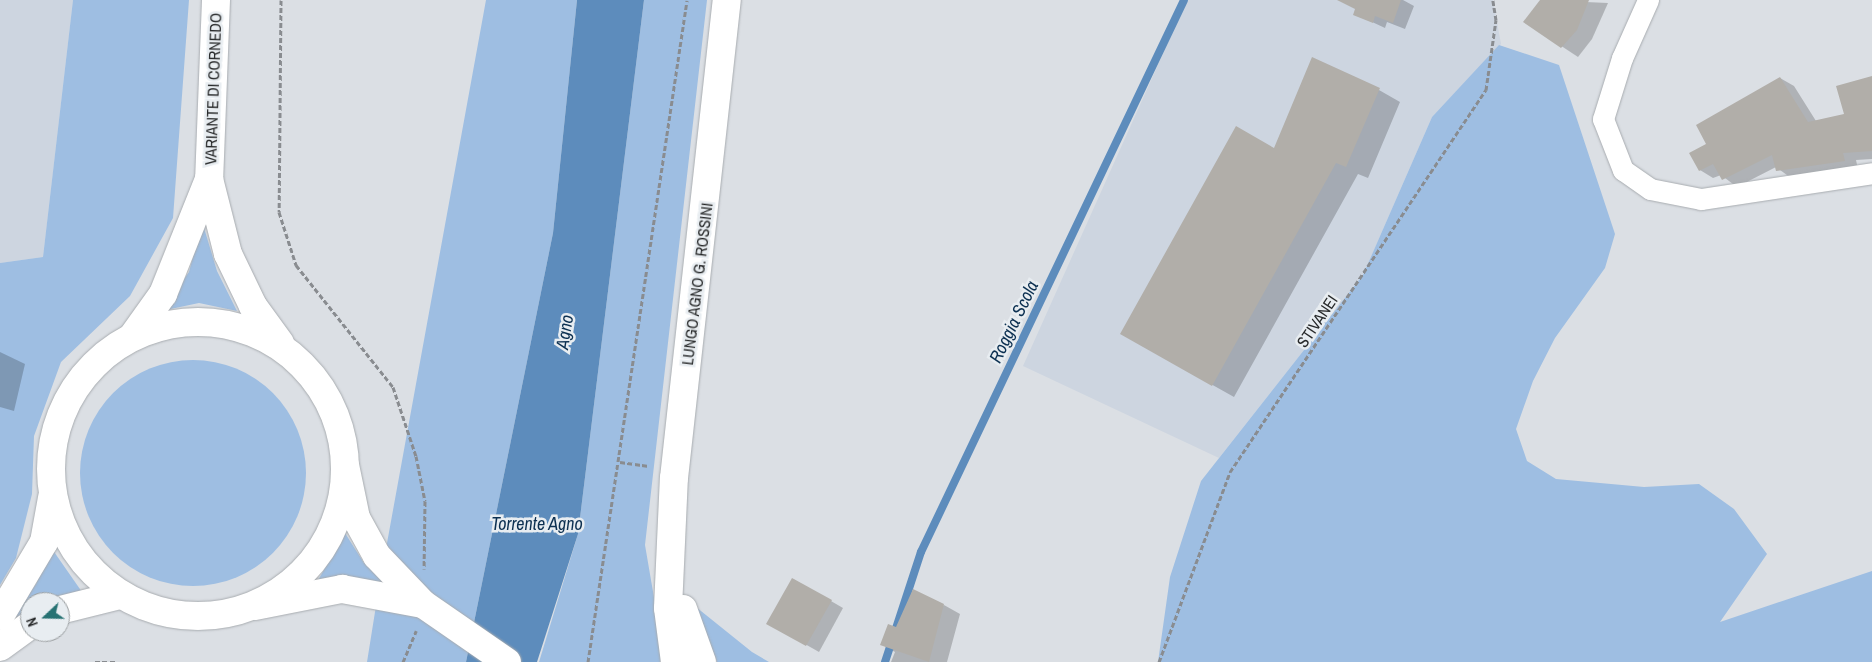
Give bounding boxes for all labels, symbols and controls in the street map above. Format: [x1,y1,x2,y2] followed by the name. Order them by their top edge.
[201,13,225,165] street label: VARIANTE DI CORNEDO
[677,201,717,367] street label: LUNGO AGNO G. ROSSINI
[985,277,1043,367] water label: Roggia Scola
[1293,291,1341,351] street label: STIVANEI
[552,313,578,351] water label: Agno
[491,513,583,535] water label: Torrente Agno
[20,592,70,642] north arrow
[22,615,42,629] text: N

